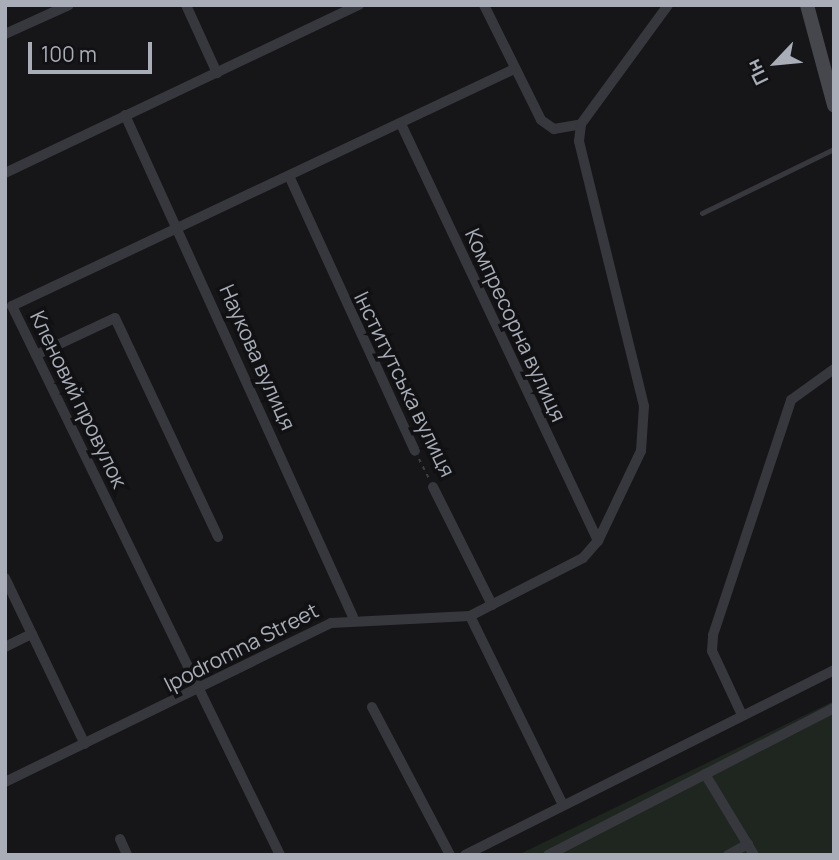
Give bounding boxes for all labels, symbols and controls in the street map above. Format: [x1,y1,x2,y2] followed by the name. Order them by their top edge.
[32,28,156,72] scale bar
[741,28,811,98] north arrow
[41,40,97,68] text: 100 m
[740,55,774,89] text: Пн
[460,224,572,426] street label: Компресорна вулиця
[215,280,301,434] street label: Наукова вулиця
[349,287,461,481] street label: Інститутська вулиця
[25,306,133,492] street label: Кленовий провулок
[160,597,322,697] street label: Ipodromna Street

